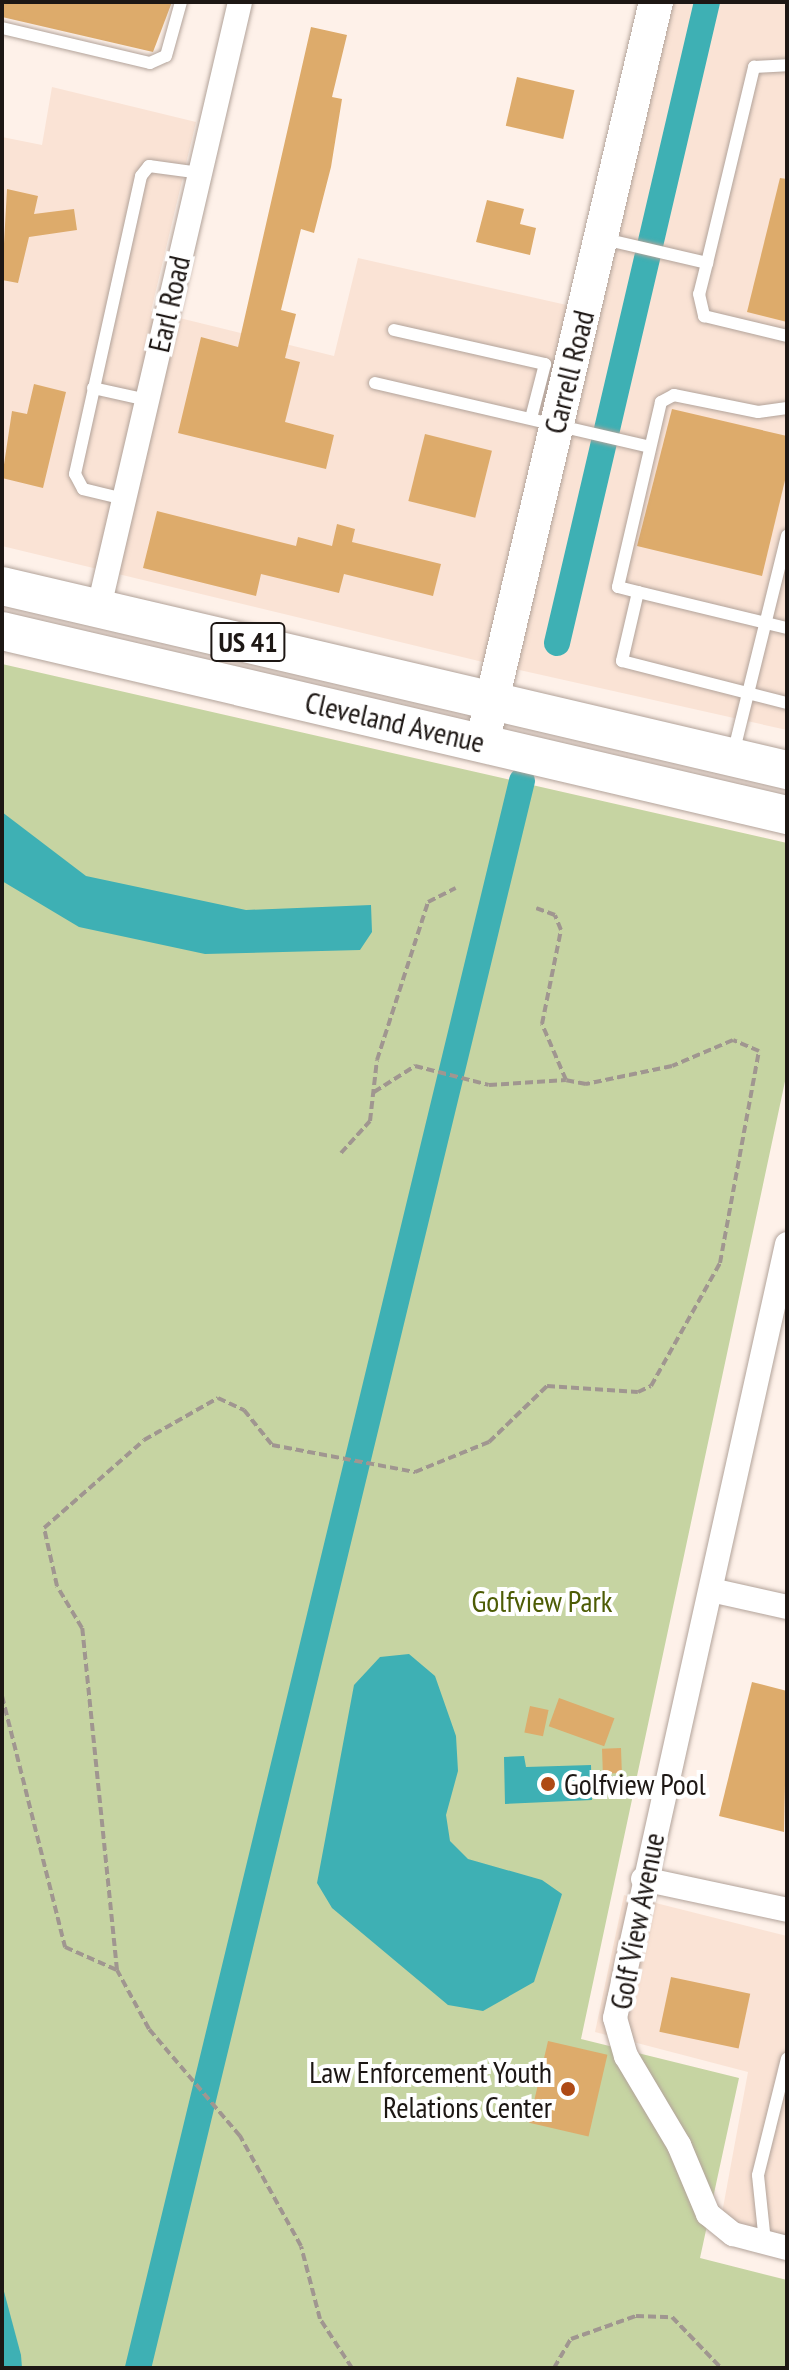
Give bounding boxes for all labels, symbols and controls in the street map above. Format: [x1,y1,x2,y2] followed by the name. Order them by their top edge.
[140,252,198,356] street label: Earl Road
[536,307,602,437] street label: Carrell Road
[210,618,286,666] road number: US 41
[301,684,489,760] street label: Cleveland Avenue
[471,1583,613,1619] park label: Golfview Park
[564,1766,706,1802] place label: Golfview Pool
[539,1775,557,1793] marker: Golfview Pool
[602,1829,672,2013] street label: Golf View Avenue
[308,2054,552,2124] place label: Law Enforcement Youth Relations Center
[559,2080,577,2098] marker: Law Enforcement Youth Relations Center

